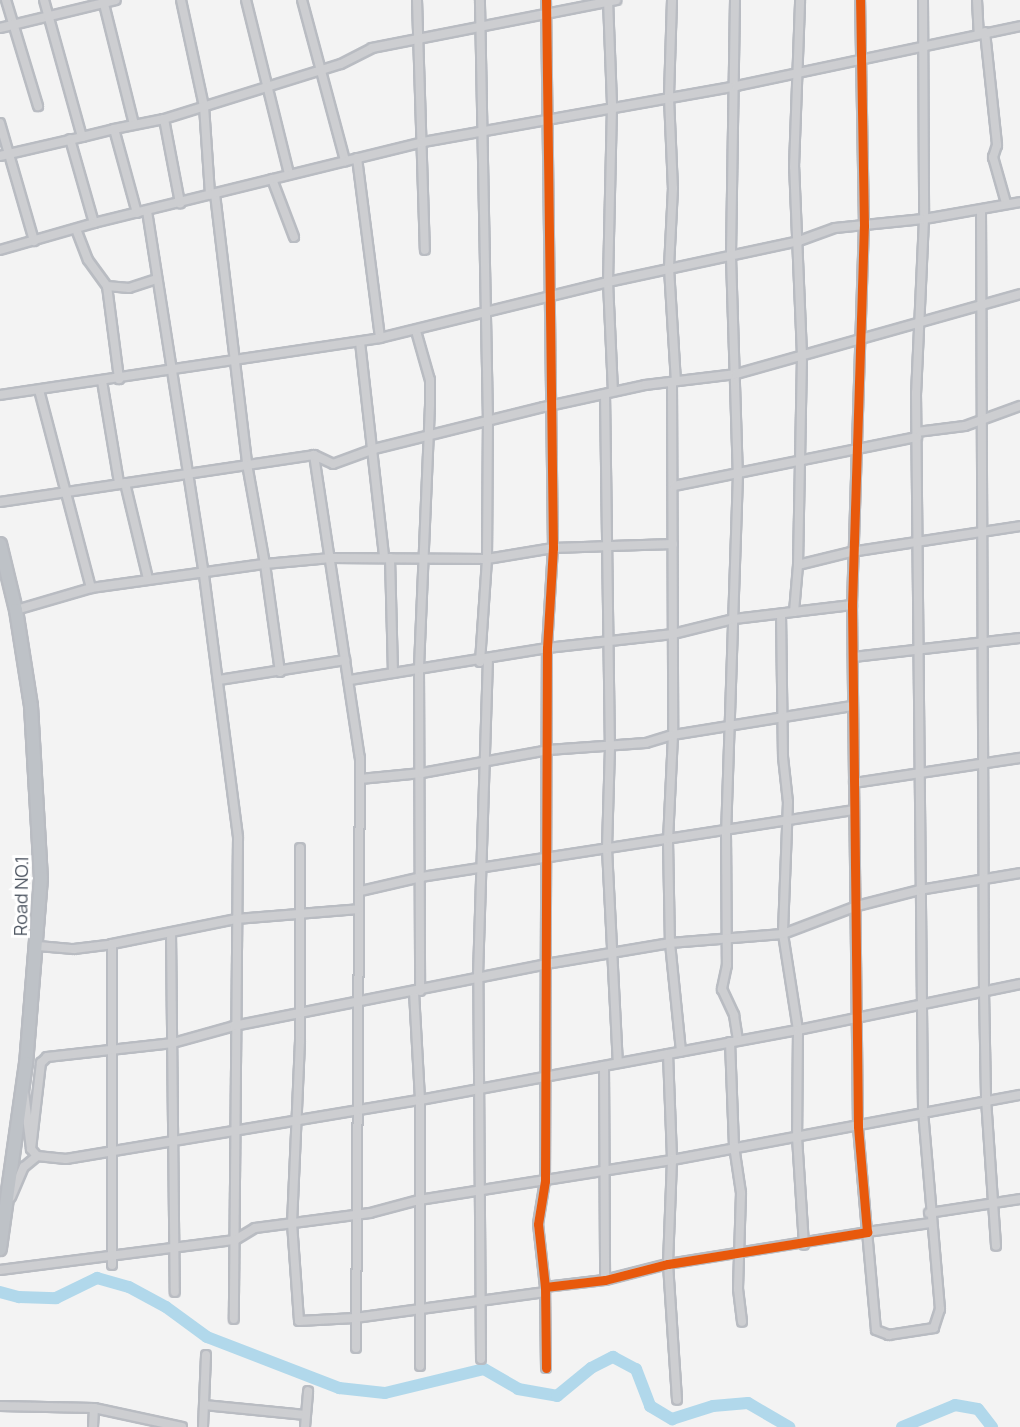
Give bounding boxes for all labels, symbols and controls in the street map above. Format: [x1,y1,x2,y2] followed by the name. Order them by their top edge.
[10,856,32,936] street label: Road NO.1

